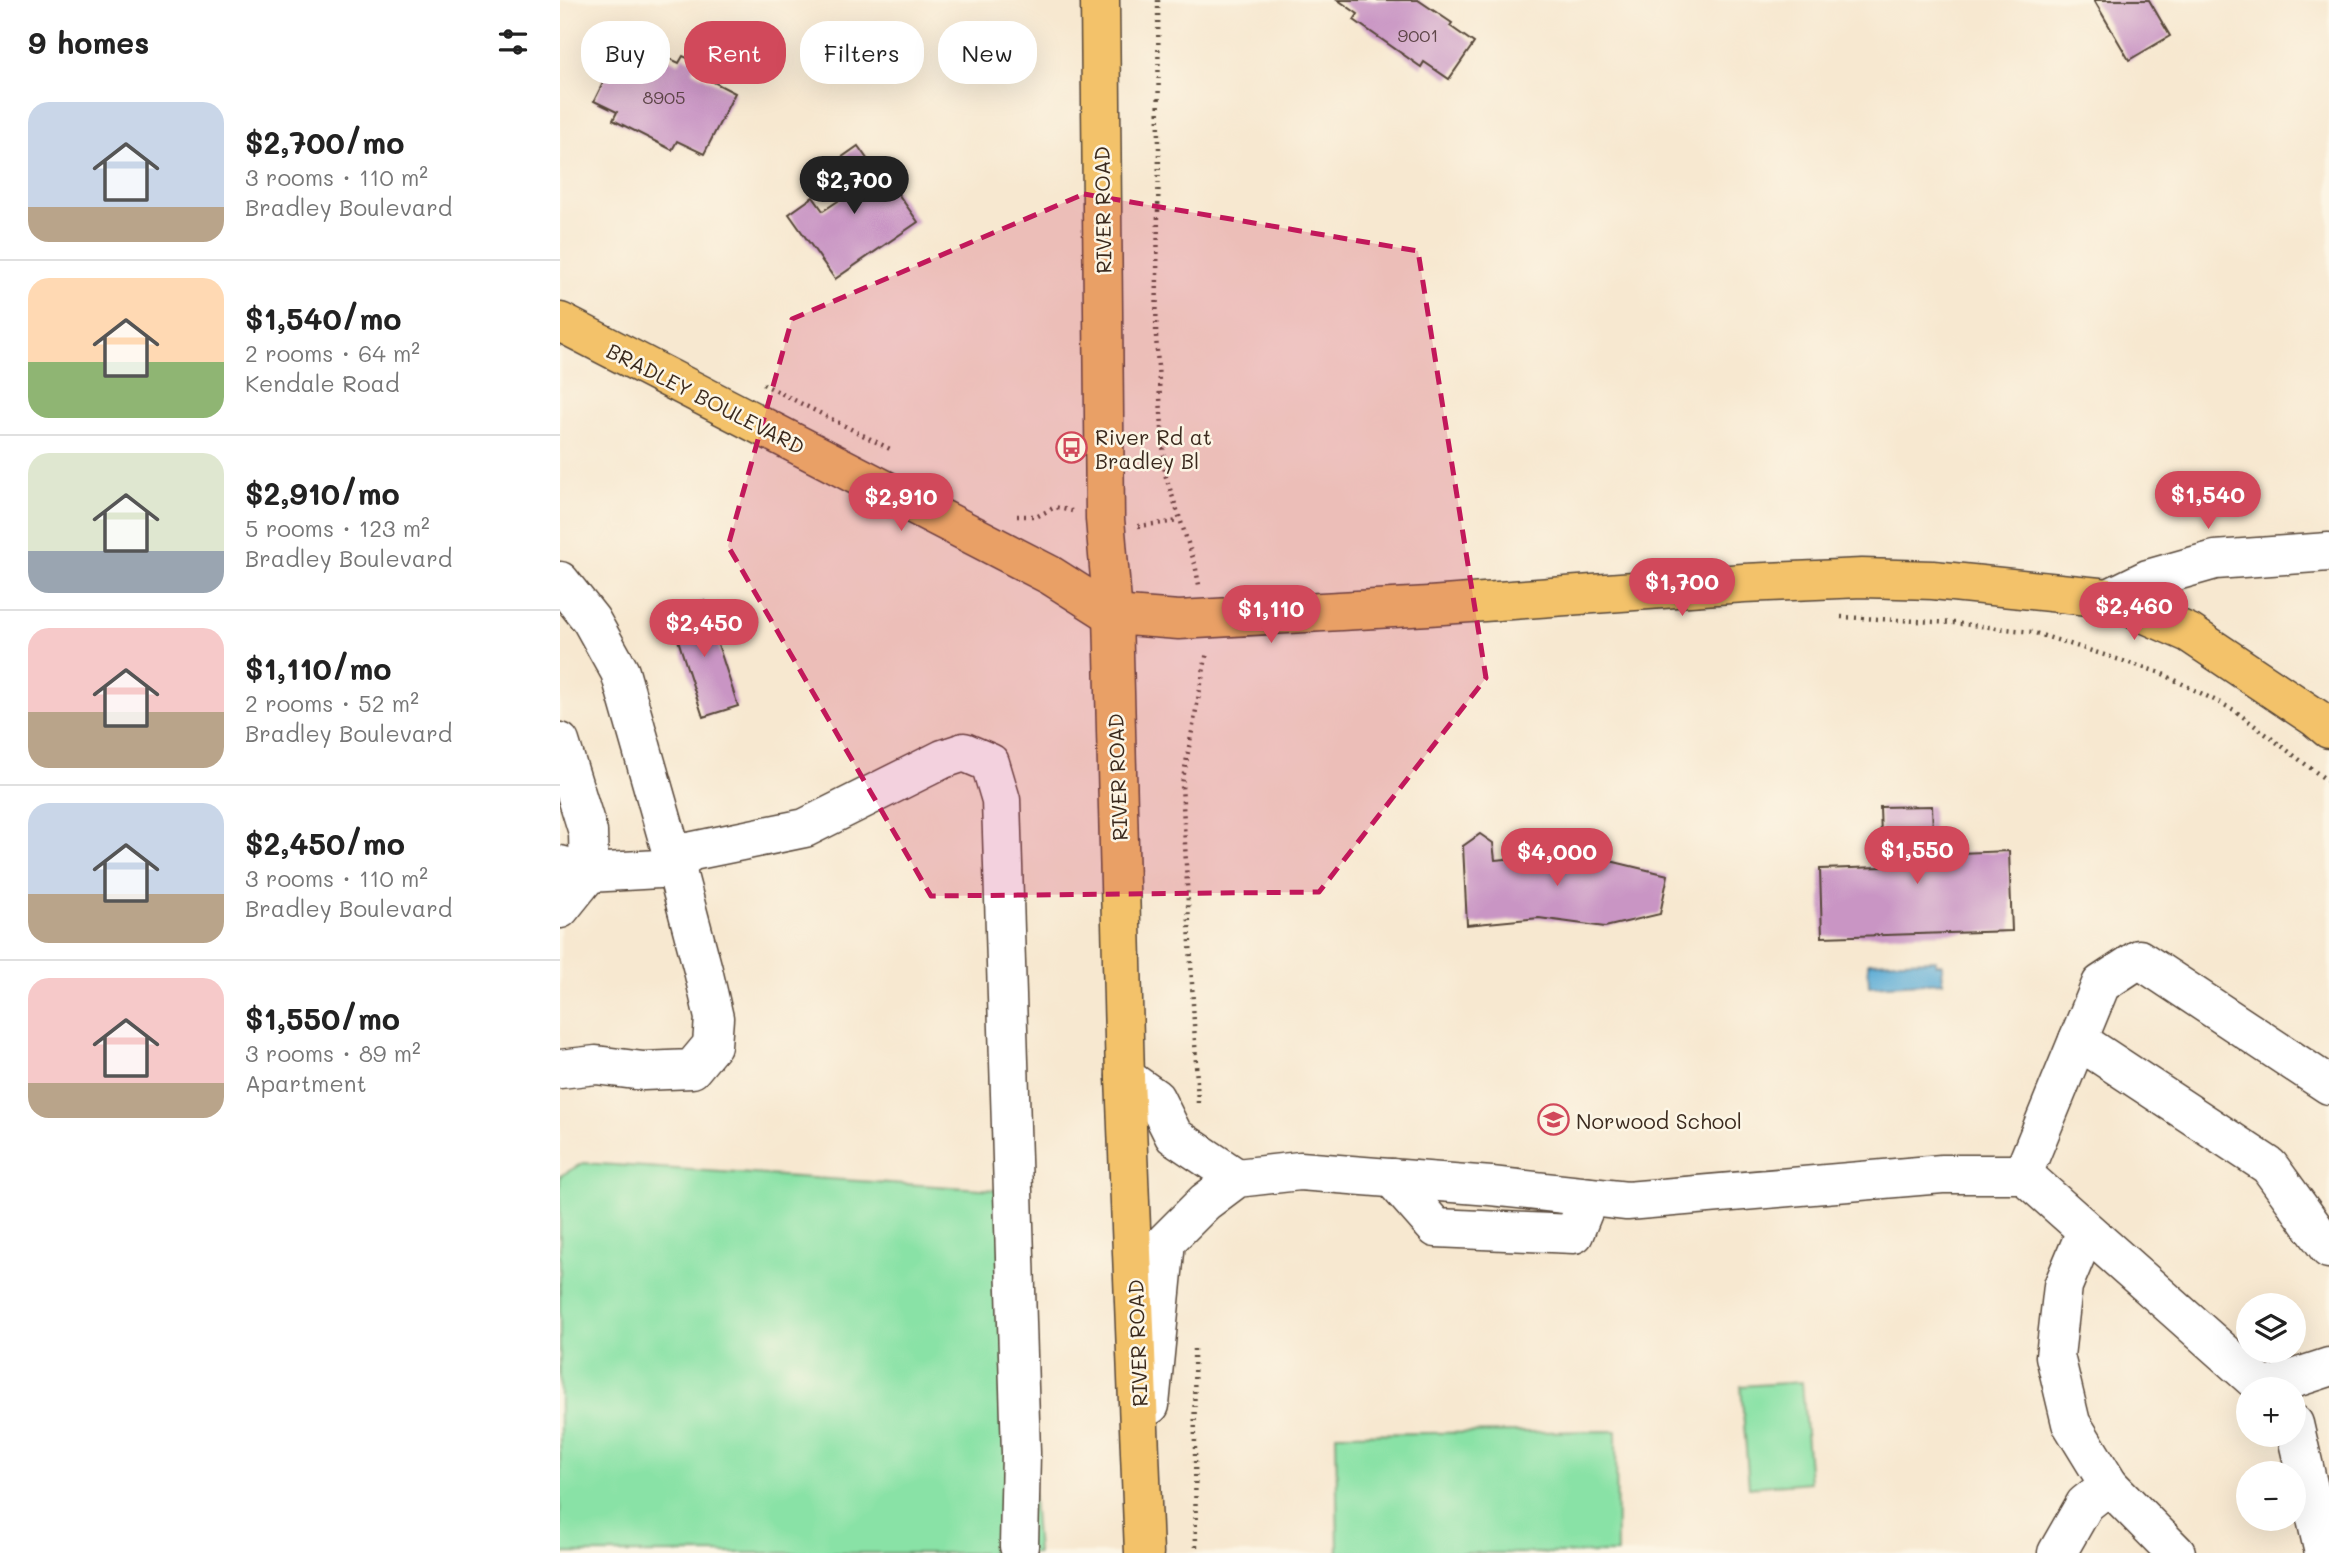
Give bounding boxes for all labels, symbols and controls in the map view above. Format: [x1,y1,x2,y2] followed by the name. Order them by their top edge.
[581,21,670,84] chip: Buy
[684,21,786,84] chip: Rent
[800,21,924,84] chip: Filters
[938,21,1037,84] chip: New
[28,22,149,62] text: 9 homes
[494,23,532,61] icon: filters
[1398,23,1438,47] house number: 9001
[642,85,686,109] house number: 8905
[245,122,404,162] text: $2,700/mo
[84,130,168,214] icon: home
[1087,146,1117,274] street label: RIVER ROAD
[797,156,911,216] pin: $2,700
[245,162,428,192] text: 3 rooms · 110 m²
[816,164,892,194] text: $2,700
[245,192,452,222] text: Bradley Boulevard
[245,298,401,338] text: $1,540/mo
[84,306,168,390] icon: home
[603,336,809,460] street label: BRADLEY BOULEVARD
[245,338,420,368] text: 2 rooms · 64 m²
[245,368,400,398] text: Kendale Road
[1095,423,1212,474] place label: River Rd at Bradley Bl
[1055,431,1089,465] bus stop icon: River Rd at Bradley Bl
[2151,472,2265,531] pin: $1,540
[245,473,400,513] text: $2,910/mo
[844,474,958,533] pin: $2,910
[2171,479,2245,509] text: $1,540
[84,481,168,565] icon: home
[865,481,937,511] text: $2,910
[245,513,430,543] text: 5 rooms · 123 m²
[245,543,452,573] text: Bradley Boulevard
[1625,558,1739,618] pin: $1,700
[1645,566,1719,596] text: $1,700
[2077,582,2191,642] pin: $2,460
[1214,586,1328,645] pin: $1,110
[2095,590,2173,620] text: $2,460
[1238,593,1304,623] text: $1,110
[647,600,761,659] pin: $2,450
[666,607,742,637] text: $2,450
[245,648,391,688] text: $1,110/mo
[84,656,168,740] icon: home
[245,688,419,718] text: 2 rooms · 52 m²
[1101,713,1133,841] street label: RIVER ROAD
[245,718,452,748] text: Bradley Boulevard
[245,823,405,863] text: $2,450/mo
[1860,826,1974,886] pin: $1,550
[1500,828,1614,888] pin: $4,000
[84,831,168,915] icon: home
[1880,834,1954,864] text: $1,550
[1517,836,1597,866] text: $4,000
[245,863,428,893] text: 3 rooms · 110 m²
[245,893,452,923] text: Bradley Boulevard
[245,998,400,1038] text: $1,550/mo
[84,1006,168,1090] icon: home
[245,1038,421,1068] text: 3 rooms · 89 m²
[245,1068,367,1098] text: Apartment
[1536,1103,1570,1137] school or university icon: Norwood School
[1576,1107,1742,1134] place label: Norwood School
[1121,1279,1153,1407] street label: RIVER ROAD
[2236,1293,2306,1531] map controls
[2236,1293,2306,1363] button: layers
[2236,1377,2306,1447] button: +
[2236,1461,2306,1531] button: −

